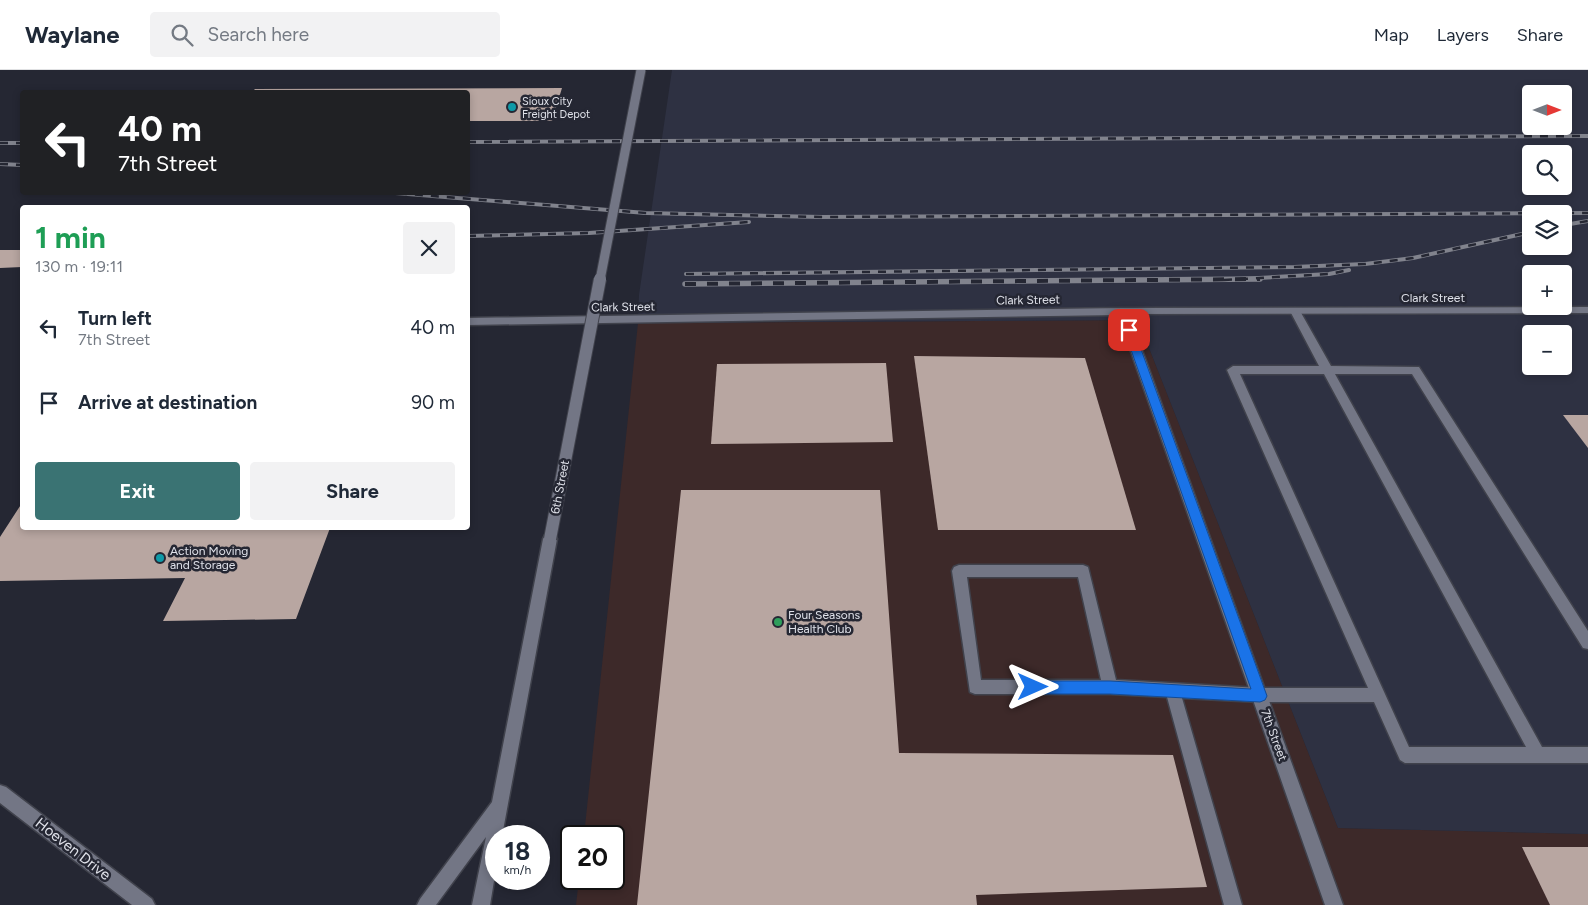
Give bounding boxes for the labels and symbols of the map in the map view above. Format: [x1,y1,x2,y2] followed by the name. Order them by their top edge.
[1522,85,1572,135] north arrow
[522,95,590,121] place label: Sioux City Freight Depot
[506,101,518,113] marker: Sioux City Freight Depot
[1401,291,1465,305] street label: Clark Street
[996,292,1061,308] street label: Clark Street
[591,299,656,315] street label: Clark Street
[1108,309,1150,351] pin
[548,458,572,515] street label: 6th Street
[170,544,248,572] place label: Action Moving and Storage
[154,552,166,564] marker: Action Moving and Storage
[788,608,860,636] place label: Four Seasons Health Club
[772,616,784,628] marker: Four Seasons Health Club
[1006,660,1058,712] position arrow
[1258,707,1290,763] street label: 7th Street
[32,814,114,884] street label: Hoeven Drive
[560,825,625,890] speed limit sign: 20

